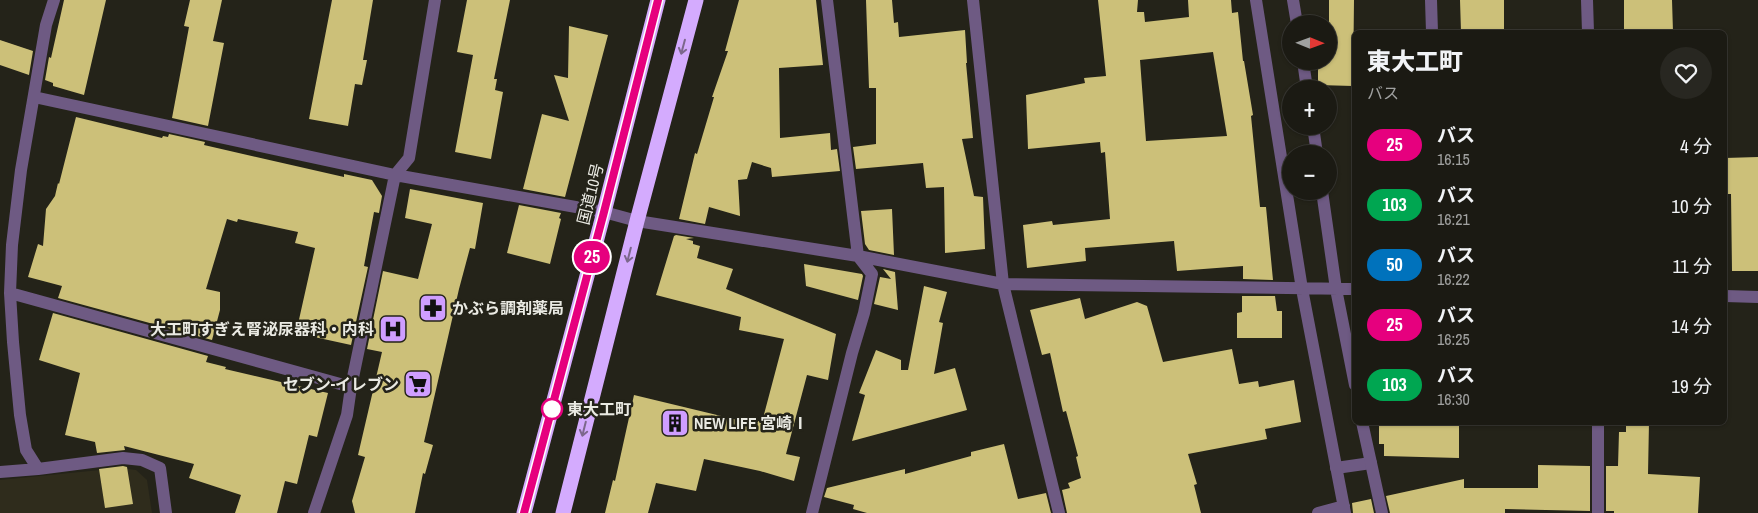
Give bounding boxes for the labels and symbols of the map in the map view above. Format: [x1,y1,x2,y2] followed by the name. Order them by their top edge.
[1282,15,1338,70] north arrow
[678,39,688,55] one-way arrow
[572,161,608,227] street label: 国道10号
[570,241,614,273] line badge: 25
[623,247,633,263] one-way arrow
[418,293,448,323] pharmacy icon: かぶら調剤薬局
[452,297,564,319] place label: かぶら調剤薬局
[378,314,408,344] hospital icon: 大工町すぎえ腎泌尿器科・内科
[150,318,374,340] place label: 大工町すぎえ腎泌尿器科・内科
[403,369,433,399] supermarket icon: セブン-イレブン
[283,373,399,395] place label: セブン-イレブン
[541,398,563,420] marker: 東大工町
[567,398,631,420] place label: 東大工町
[660,408,690,438] building icon: NEW LIFE 宮崎Ⅰ
[694,412,808,434] place label: NEW LIFE 宮崎Ⅰ
[579,421,588,437] one-way arrow

